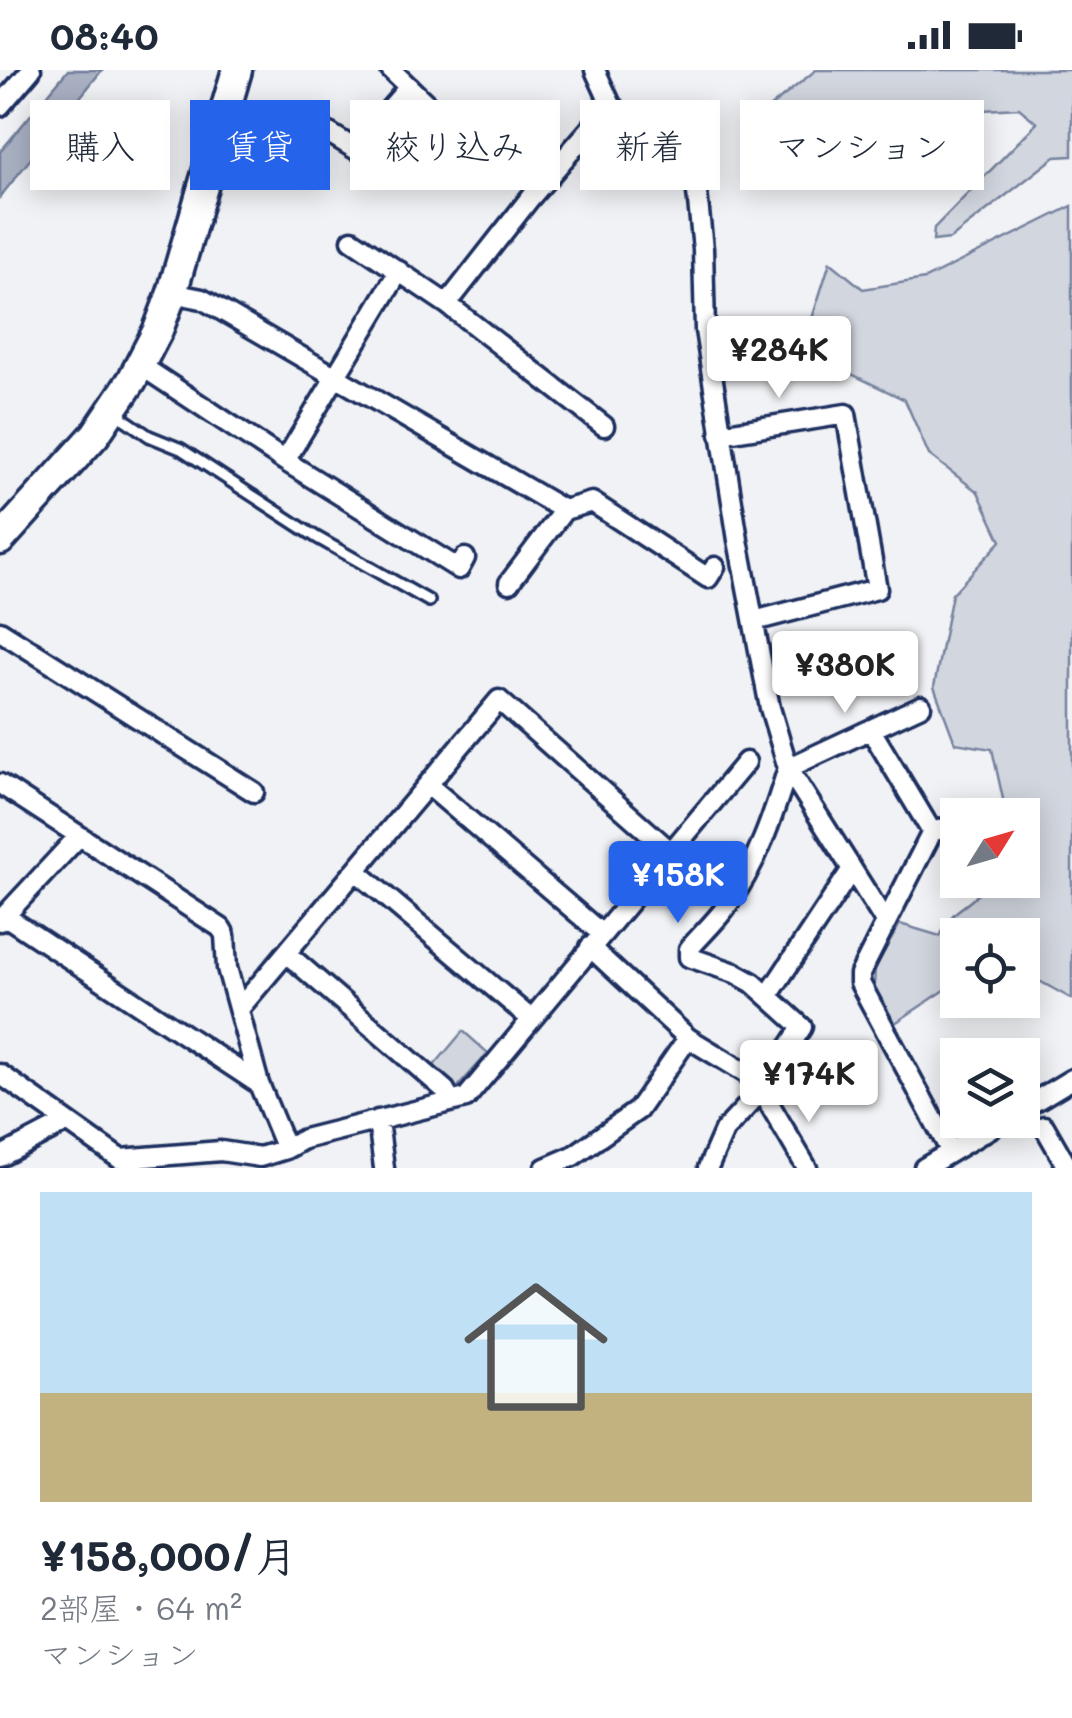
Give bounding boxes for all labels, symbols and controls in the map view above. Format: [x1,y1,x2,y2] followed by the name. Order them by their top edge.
[50,10,159,60] text: 08:40
[30,100,170,190] chip: 購入
[190,100,330,190] chip: 賃貸
[350,100,560,190] chip: 絞り込み
[580,100,720,190] chip: 新着
[740,100,984,190] chip: マンション
[709,316,849,401] pin: ¥284K
[729,327,829,369] text: ¥284K
[775,631,915,716] pin: ¥380K
[794,642,896,684] text: ¥380K
[940,798,1040,898] north arrow
[940,798,1040,1138] map controls
[608,841,748,926] pin: ¥158K
[631,852,725,894] text: ¥158K
[940,918,1040,1018] button: locate
[940,1038,1040,1138] button: layers
[739,1040,879,1125] pin: ¥174K
[762,1051,856,1093] text: ¥174K
[446,1257,626,1437] icon: home
[40,1527,297,1582] text: ¥158,000/月
[40,1586,242,1628] text: 2部屋 · 64 m²
[40,1632,199,1674] text: マンション

